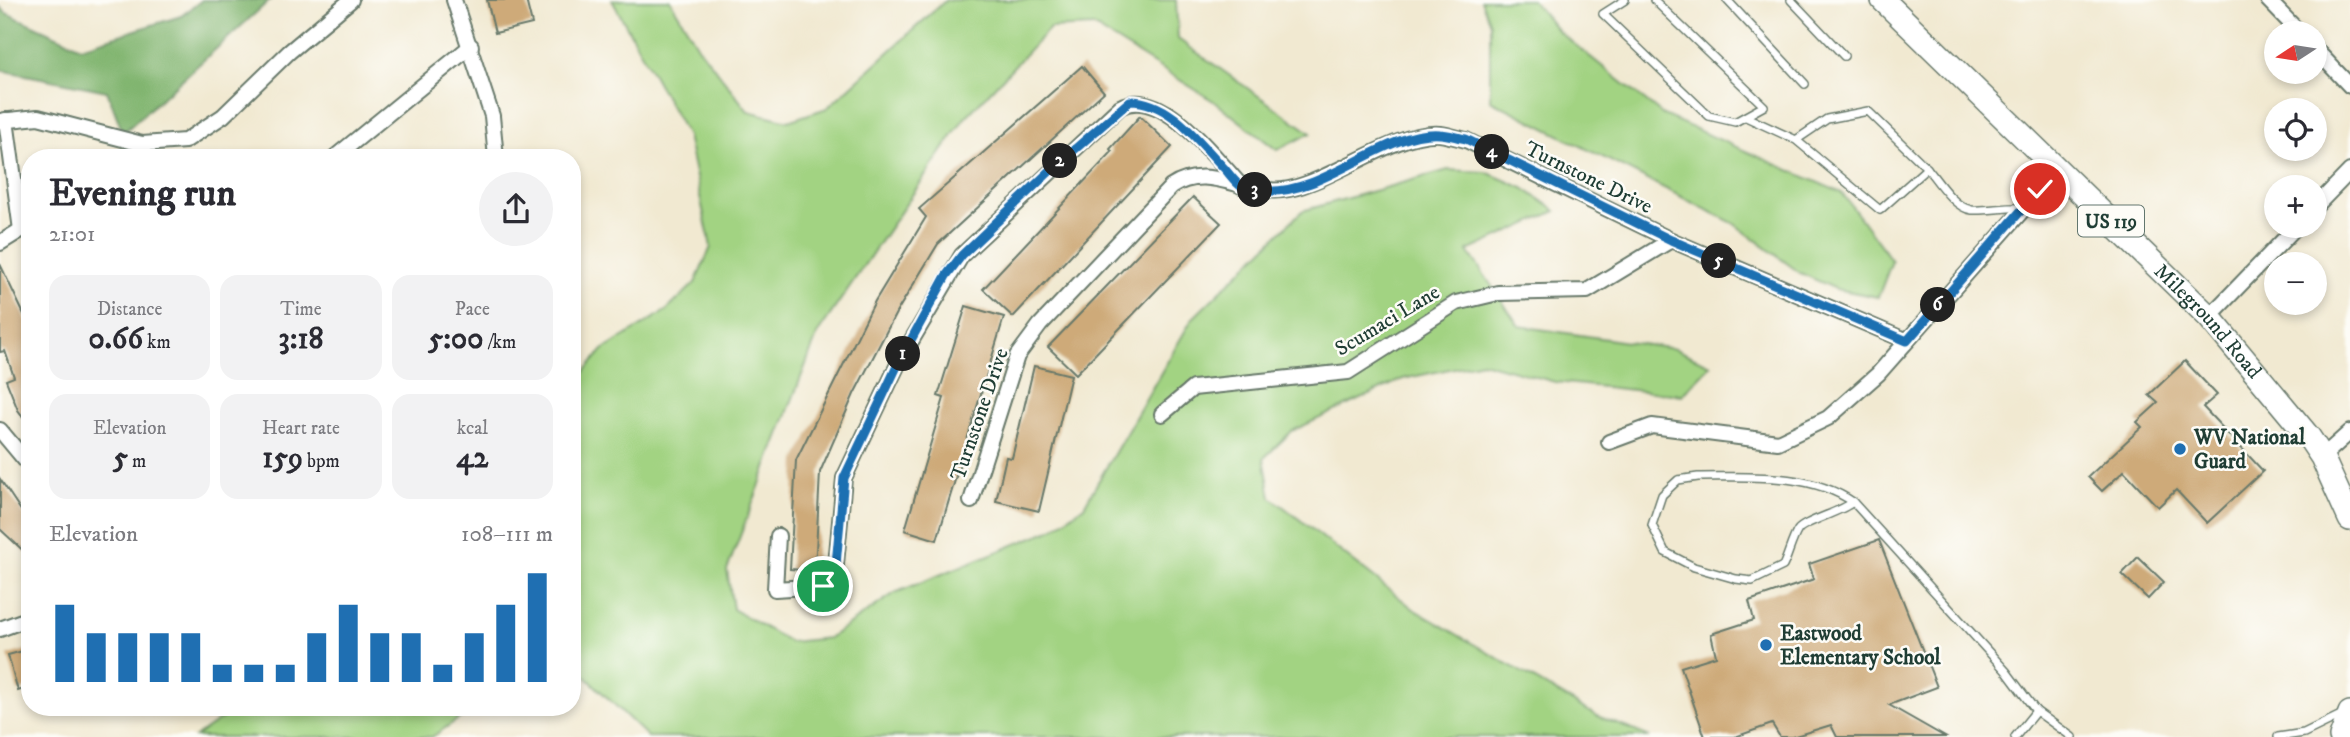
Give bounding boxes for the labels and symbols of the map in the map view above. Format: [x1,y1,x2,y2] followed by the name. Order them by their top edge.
[2264,21,2328,84] north arrow
[1474,134,1510,170] pin: 4
[1521,136,1657,220] street label: Turnstone Drive
[1042,144,1078,178] pin: 2
[2010,159,2070,219] pin
[1238,172,1272,208] pin: 3
[2078,206,2144,236] road number: US 119
[1702,244,1736,278] pin: 5
[2148,259,2267,385] street label: Mileground Road
[1330,279,1445,362] street label: Scumaci Lane
[1920,288,1955,322] pin: 6
[886,336,920,372] pin: 1
[945,345,1015,484] street label: Turnstone Drive
[2193,425,2306,475] place label: WV National Guard
[2172,441,2188,457] marker: WV National Guard
[793,556,853,616] pin
[1780,621,1941,671] place label: Eastwood Elementary School
[1758,637,1774,653] marker: Eastwood Elementary School

